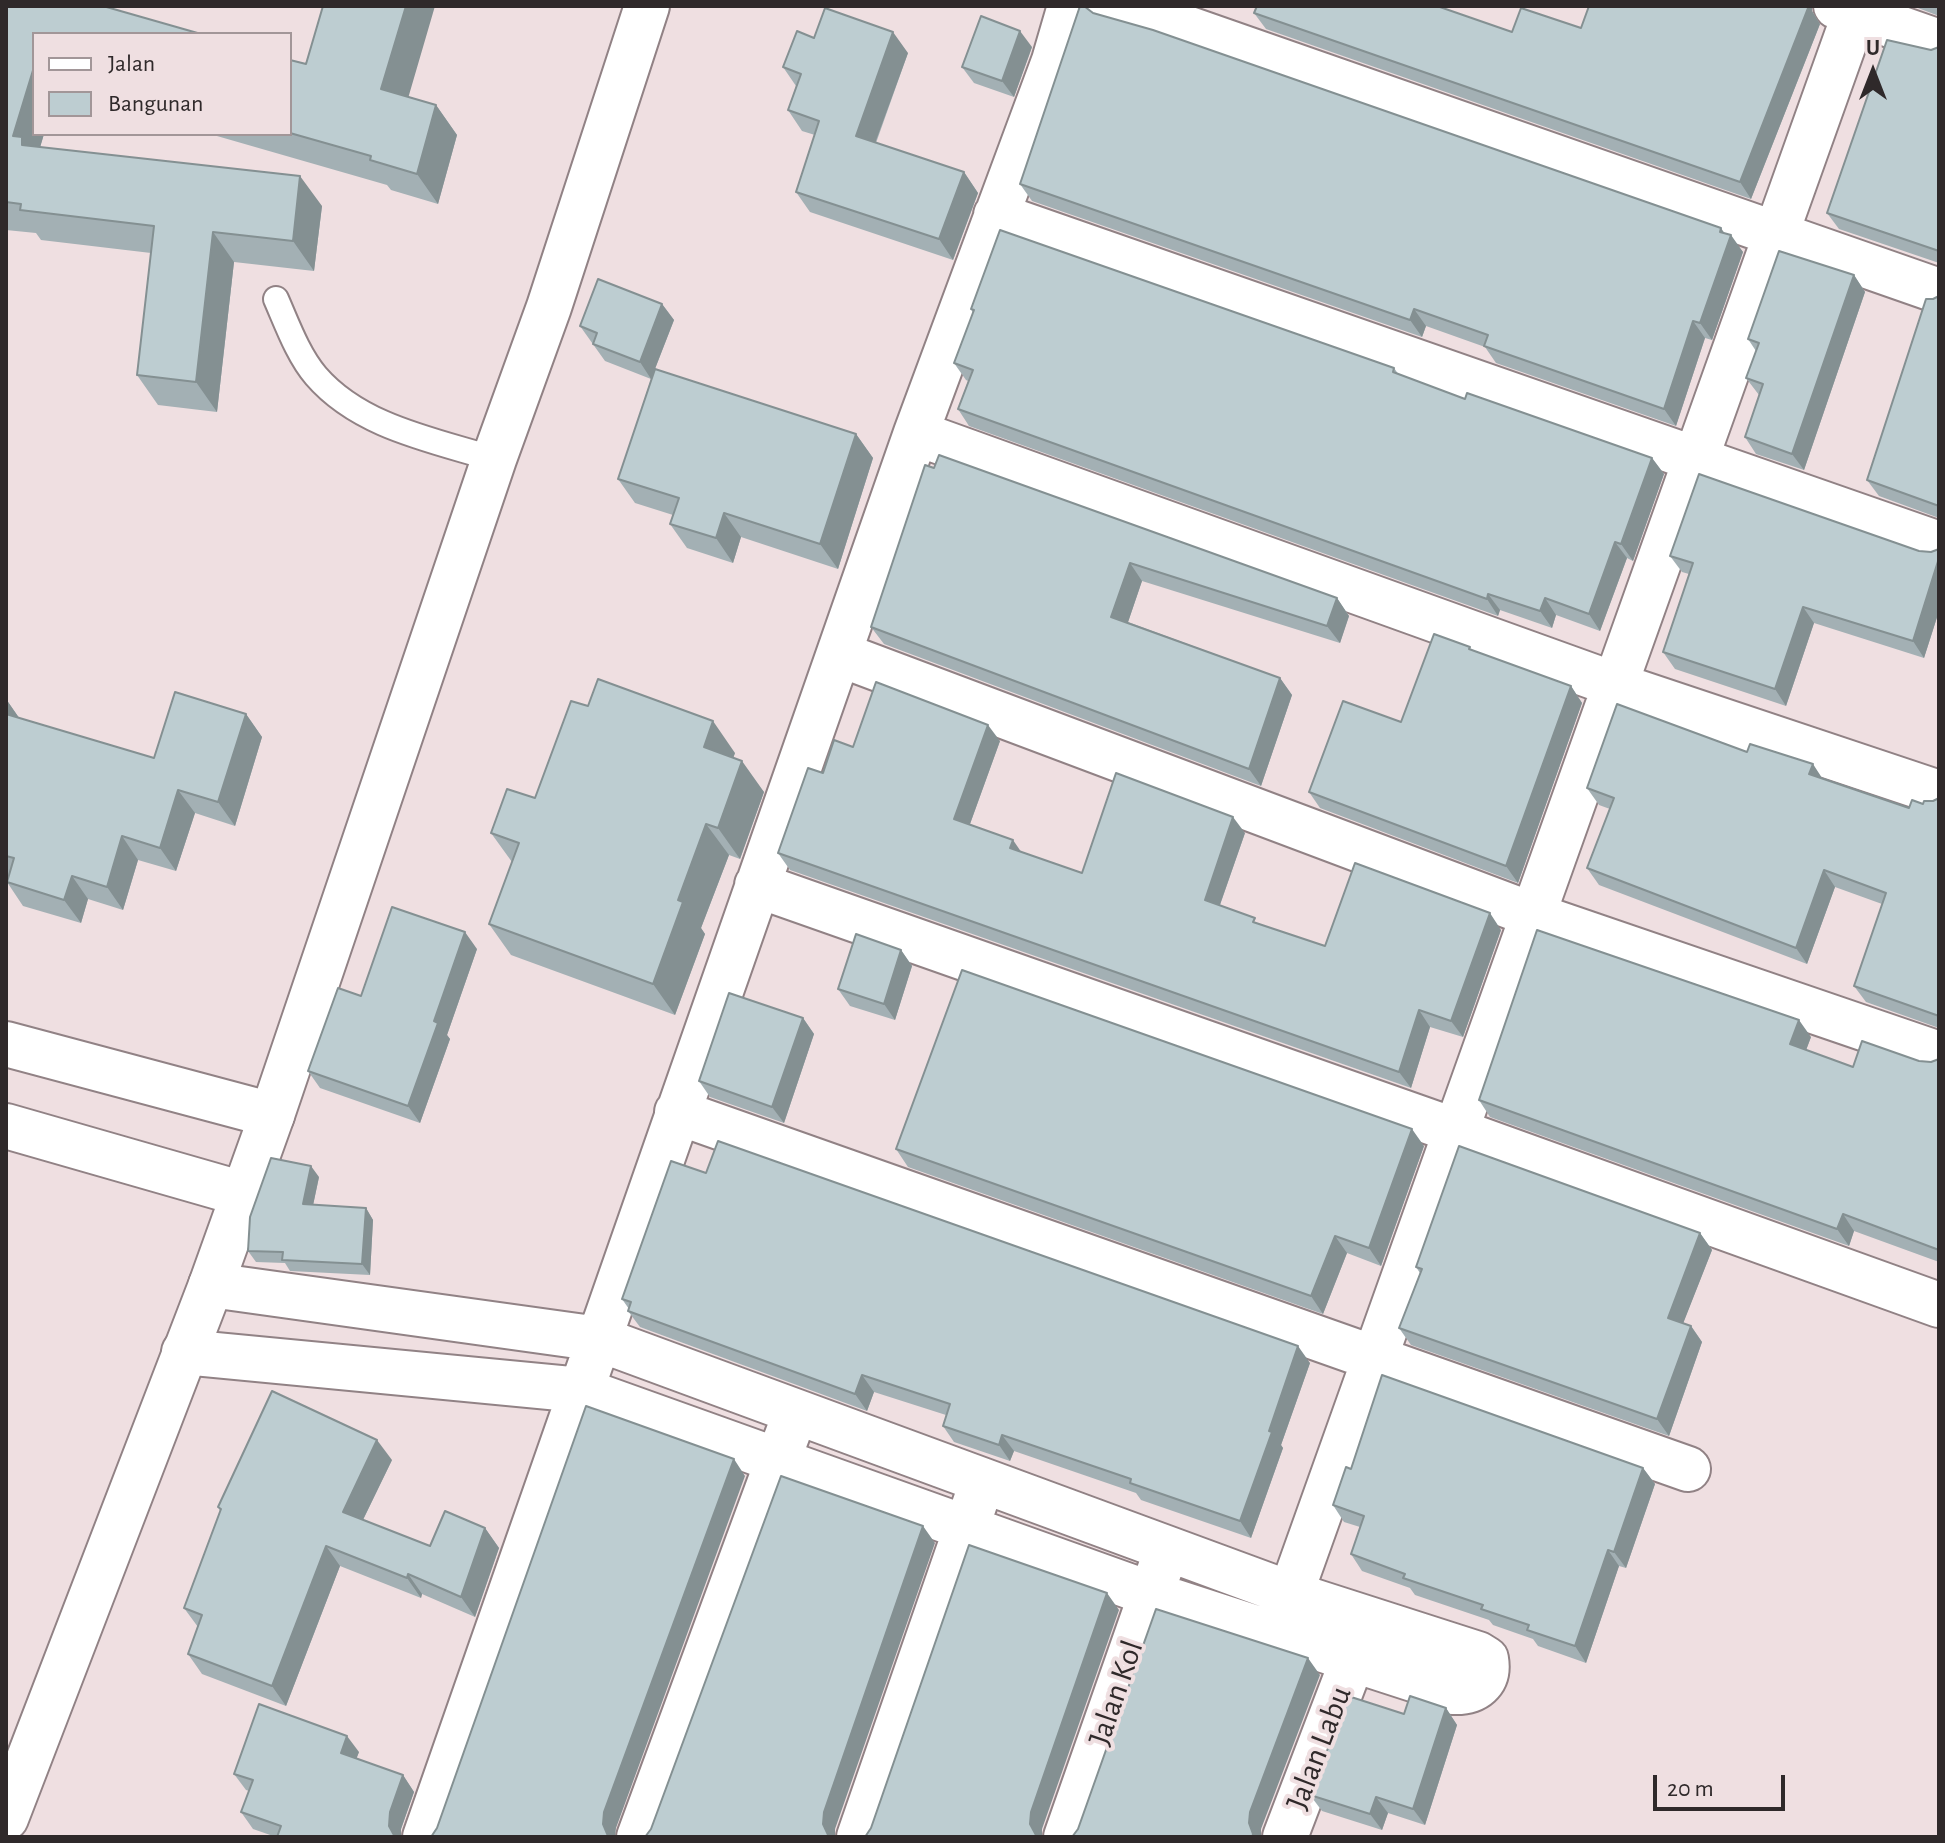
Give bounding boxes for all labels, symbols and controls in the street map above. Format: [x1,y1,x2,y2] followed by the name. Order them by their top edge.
[32,32,292,136] legend
[1833,32,1913,112] north arrow
[1866,37,1880,59] text: U
[108,52,155,76] text: Jalan
[108,92,203,116] text: Bangunan
[1080,1635,1152,1751] street label: Jalan Kol
[1278,1681,1360,1815] street label: Jalan Labu
[1657,1759,1789,1809] scale bar
[1667,1777,1714,1801] text: 20 m

